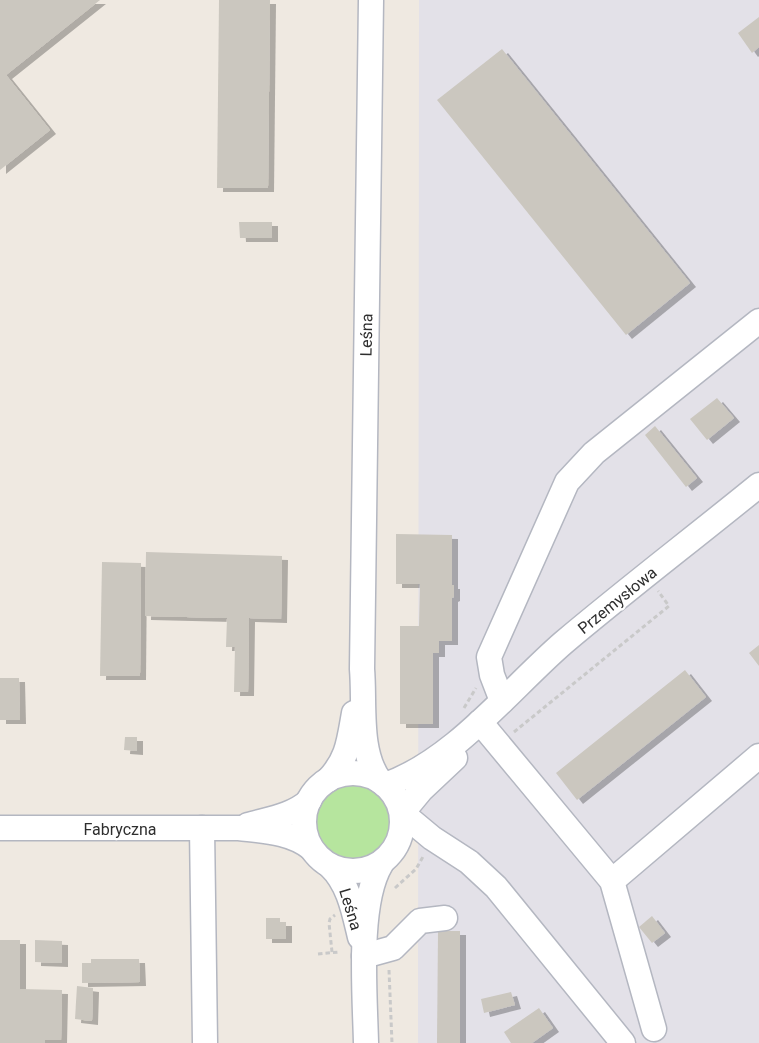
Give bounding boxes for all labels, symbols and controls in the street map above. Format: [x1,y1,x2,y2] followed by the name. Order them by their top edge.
[357,313,376,357] street label: Leśna
[574,563,661,638] street label: Przemysłowa
[83,820,157,839] street label: Fabryczna
[335,886,366,932] street label: Leśna

